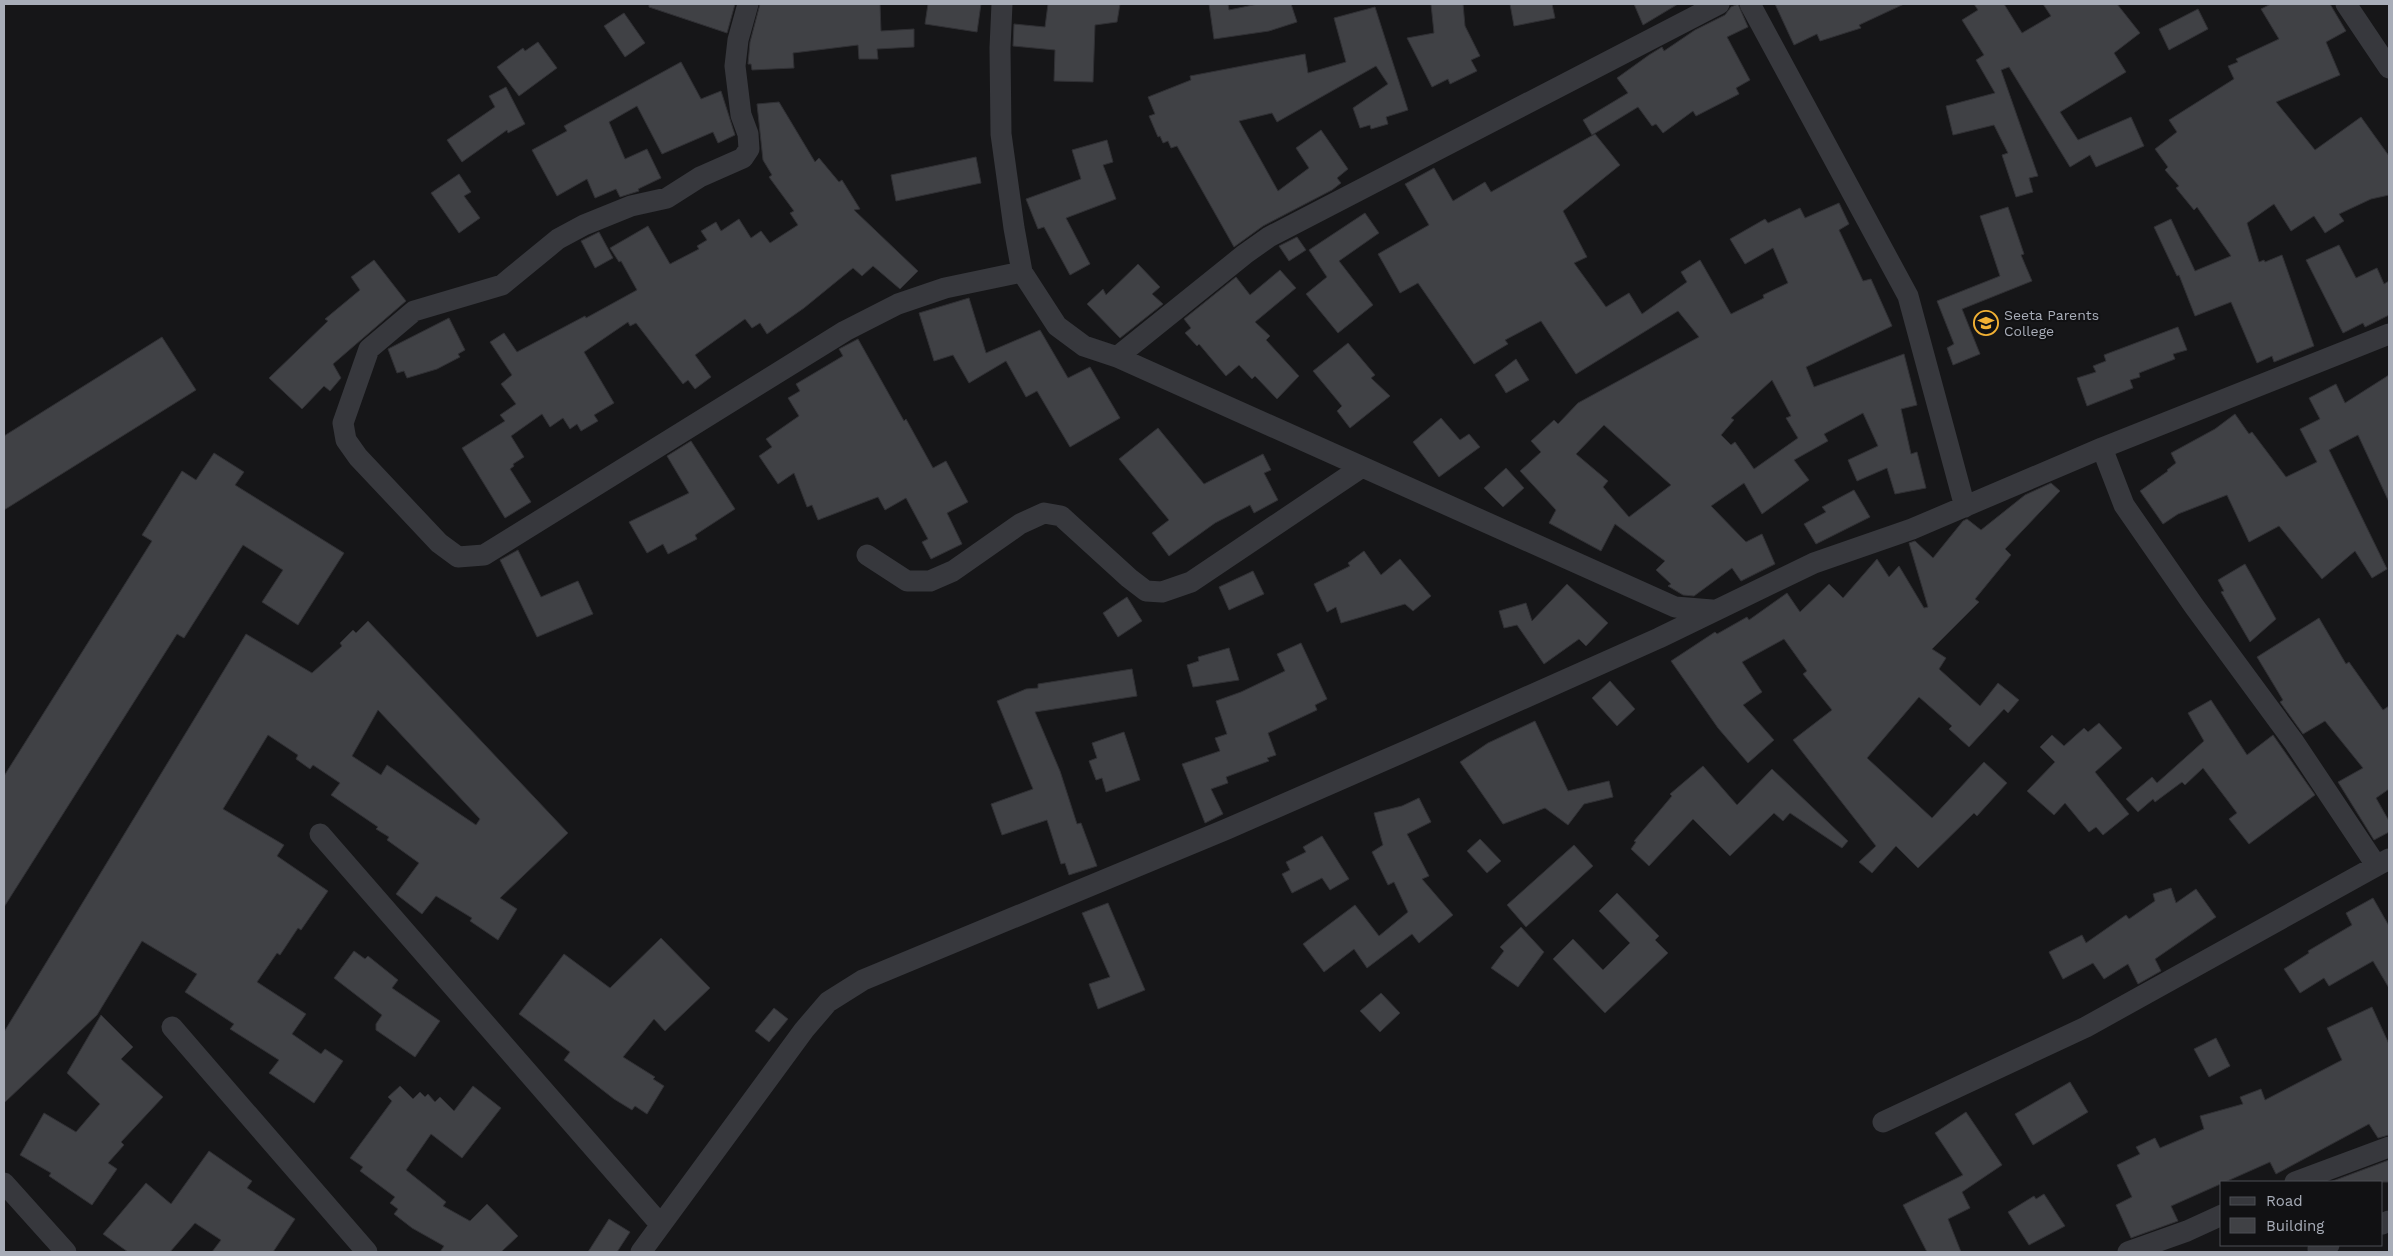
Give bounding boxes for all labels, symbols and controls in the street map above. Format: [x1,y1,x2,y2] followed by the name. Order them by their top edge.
[2004,307,2099,339] place label: Seeta Parents College
[1973,310,1999,336] school or university icon: Seeta Parents College
[2220,1181,2383,1246] legend
[2266,1192,2303,1210] text: Road
[2266,1217,2324,1235] text: Building

